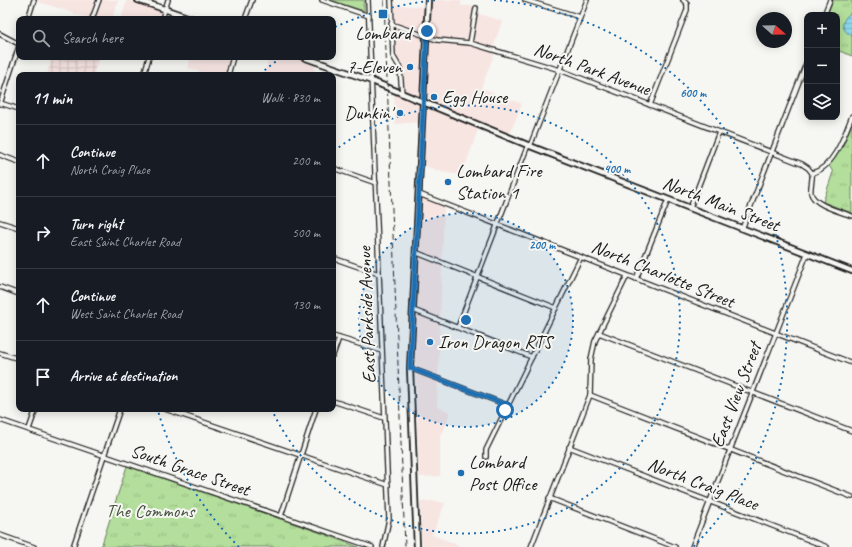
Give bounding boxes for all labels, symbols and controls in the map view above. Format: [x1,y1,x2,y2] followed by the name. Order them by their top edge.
[377,8,389,20] marker: Lombard
[756,12,792,48] north arrow
[804,12,840,120] map controls
[804,12,840,48] button: +
[16,16,336,60] search box
[355,21,414,45] place label: Lombard
[418,22,436,40] route end
[30,27,52,49] icon: search
[62,29,123,48] text: Search here
[531,37,655,102] street label: North Park Avenue
[804,48,840,84] button: −
[347,55,403,79] place label: 7-Eleven
[405,62,415,72] marker: 7-Eleven
[804,84,840,120] button: layers
[442,85,509,109] place label: Egg House
[680,85,707,101] text: 600 m
[32,88,72,109] text: 11 min
[261,90,320,106] text: Walk · 830 m
[429,92,439,102] marker: Egg House
[344,101,396,125] place label: Dunkin'
[395,108,405,118] marker: Dunkin'
[70,143,115,162] text: Continue
[32,150,54,172] icon: ahead
[292,153,320,169] text: 200 m
[456,159,543,205] place label: Lombard Fire Station 1
[604,161,631,177] text: 400 m
[70,162,150,178] text: North Craig Place
[659,171,784,238] street label: North Main Street
[443,177,453,187] marker: Lombard Fire Station 1
[70,215,123,234] text: Turn right
[32,222,54,244] icon: right
[292,225,320,241] text: 500 m
[70,234,180,250] text: East Saint Charles Road
[588,234,739,314] street label: North Charlotte Street
[529,237,556,253] text: 200 m
[353,244,381,384] street label: East Parkside Avenue
[70,287,115,306] text: Continue
[32,294,54,316] icon: ahead
[292,297,320,313] text: 130 m
[70,306,182,322] text: West Saint Charles Road
[459,313,473,327] centre of rings
[438,330,555,354] place label: Iron Dragon RTS
[425,337,435,347] marker: Iron Dragon RTS
[705,337,768,451] street label: East View Street
[32,366,54,388] icon: arrive
[70,367,177,386] text: Arrive at destination
[496,401,514,419] route start
[127,438,254,502] street label: South Grace Street
[469,450,538,496] place label: Lombard Post Office
[644,452,763,517] street label: North Craig Place
[456,468,466,478] marker: Lombard Post Office
[106,499,196,523] park label: The Commons

